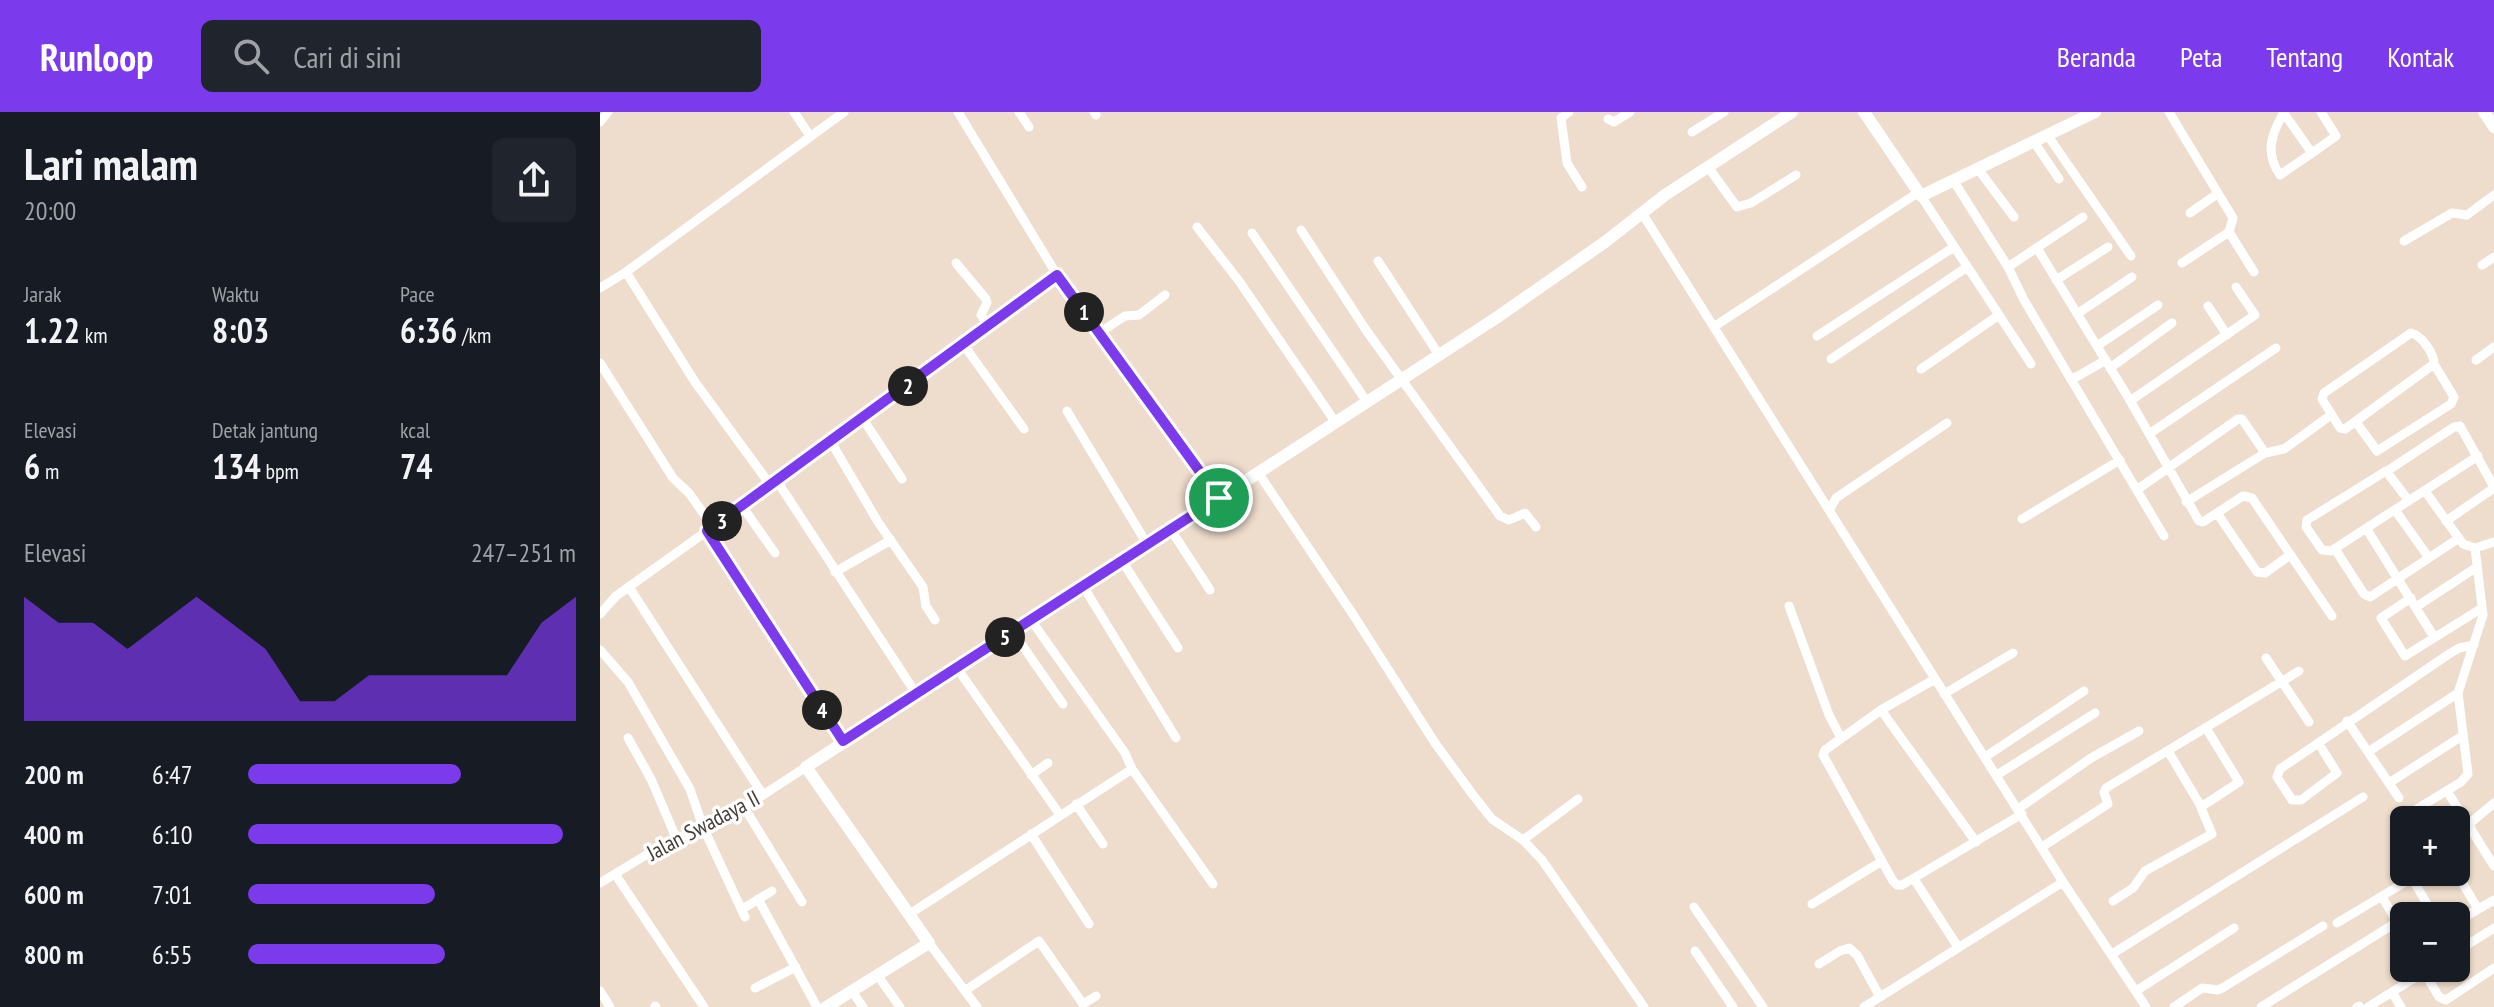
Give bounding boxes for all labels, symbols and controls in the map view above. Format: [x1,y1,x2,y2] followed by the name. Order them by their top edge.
[201,20,761,92] search box
[40,32,153,81] text: Runloop
[229,34,273,78] icon: search
[293,37,402,76] text: Cari di sini
[2057,38,2136,75] text: Beranda
[2180,38,2222,75] text: Peta
[2266,38,2343,75] text: Tentang
[2387,38,2454,75] text: Kontak
[24,135,198,192] text: Lari malam
[492,138,576,222] button: share
[24,194,76,227] text: 20:00
[24,280,61,308] text: Jarak
[212,280,259,308] text: Waktu
[400,280,435,308] text: Pace
[1064,292,1104,332] pin: 1
[1079,298,1089,326] text: 1
[24,308,80,352] text: 1.22
[212,308,269,352] text: 8:03
[400,308,457,352] text: 6:36
[80,321,108,349] text: km
[457,321,491,349] text: /km
[888,366,928,406] pin: 2
[903,372,913,400] text: 2
[24,416,77,444] text: Elevasi
[212,416,318,444] text: Detak jantung
[400,416,430,444] text: kcal
[24,444,40,488] text: 6
[212,444,261,488] text: 134
[400,444,433,488] text: 74
[40,457,59,485] text: m
[261,457,299,485] text: bpm
[1185,464,1253,532] pin
[1197,476,1241,520] icon: arrive
[702,501,742,541] pin: 3
[717,507,727,535] text: 3
[24,536,86,569] text: Elevasi
[471,536,576,569] text: 247–251 m
[985,617,1025,657] pin: 5
[1000,623,1010,651] text: 5
[802,690,842,730] pin: 4
[817,696,827,724] text: 4
[24,758,84,791] text: 200 m
[152,758,192,791] text: 6:47
[641,784,764,867] street label: Jalan Swadaya II
[2390,806,2470,982] map controls
[2390,806,2470,886] button: +
[24,818,84,851] text: 400 m
[152,818,192,851] text: 6:10
[24,878,84,911] text: 600 m
[152,878,192,911] text: 7:01
[2390,902,2470,982] button: −
[24,938,84,971] text: 800 m
[152,938,192,971] text: 6:55

